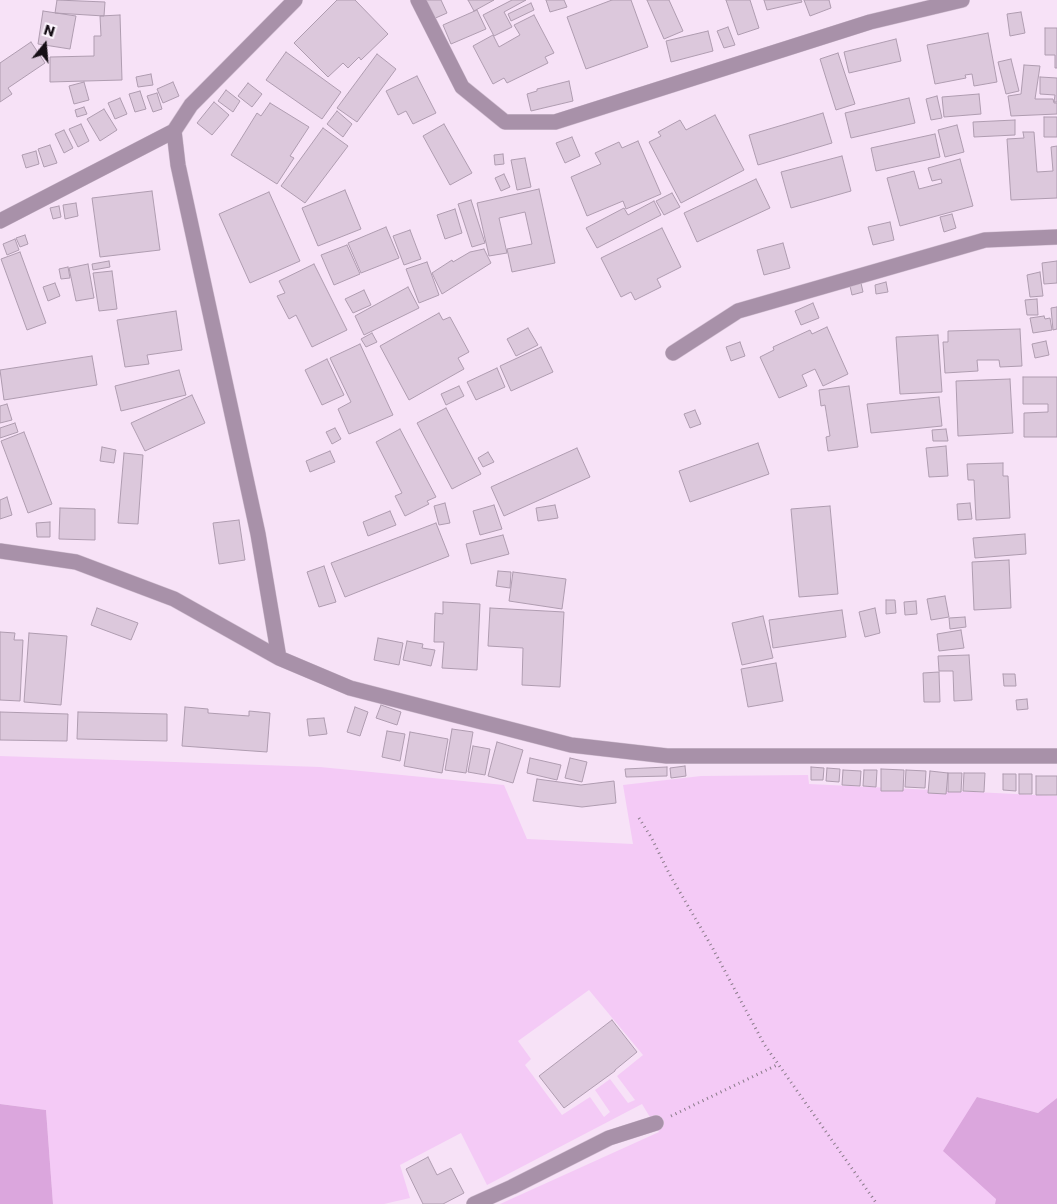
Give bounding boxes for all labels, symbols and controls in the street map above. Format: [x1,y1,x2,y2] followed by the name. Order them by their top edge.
[20,20,70,70] north arrow
[41,20,57,42] text: N

